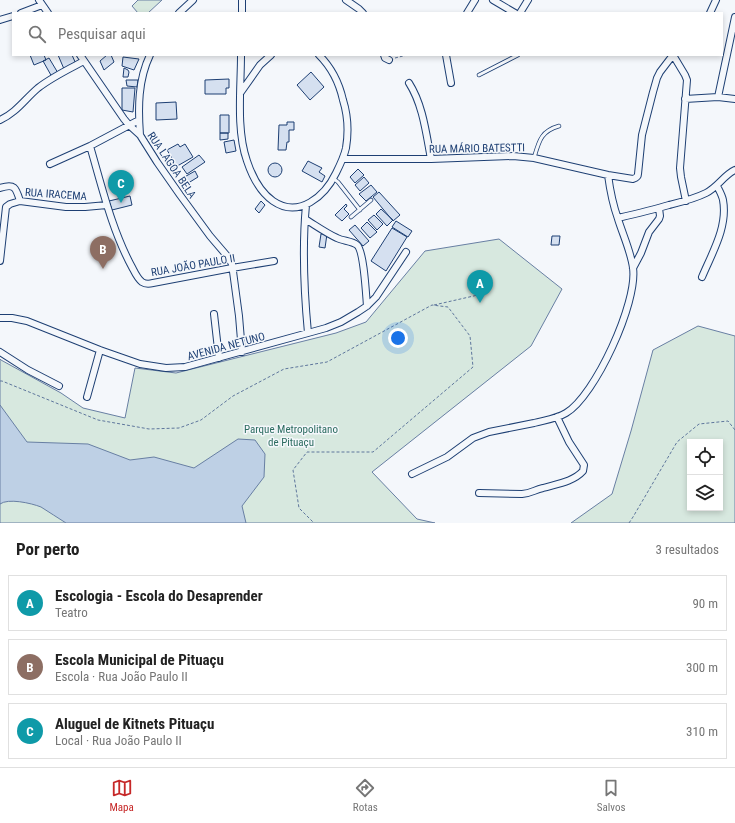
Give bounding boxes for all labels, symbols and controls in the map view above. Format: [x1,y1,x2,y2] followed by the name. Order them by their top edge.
[12,12,723,56] search box
[26,23,48,45] icon: search
[58,25,146,43] text: Pesquisar aqui
[145,130,199,202] street label: RUA LAGOA BELA
[429,141,525,156] street label: RUA MÁRIO BATESTTI
[108,170,134,203] pin: C
[25,186,88,203] street label: RUA IRACEMA
[90,236,116,269] pin: B
[150,252,236,279] street label: RUA JOÃO PAULO II
[467,270,493,303] pin: A
[388,328,408,348] your location
[186,330,266,363] street label: AVENIDA NETUNO
[244,423,338,449] park label: Parque Metropolitano de Pituaçu
[687,439,723,511] map controls
[687,439,723,475] button: locate
[687,475,723,511] button: layers
[16,539,80,559] text: Por perto
[655,542,719,557] text: 3 resultados
[55,587,263,605] text: Escologia - Escola do Desaprender
[26,596,34,611] text: A
[692,596,718,611] text: 90 m
[55,605,88,620] text: Teatro
[55,651,224,669] text: Escola Municipal de Pituaçu
[26,660,34,675] text: B
[686,660,718,675] text: 300 m
[55,669,188,684] text: Escola · Rua João Paulo II
[55,715,214,733] text: Aluguel de Kitnets Pituaçu
[26,724,34,739] text: C
[686,724,718,739] text: 310 m
[55,733,182,748] text: Local · Rua João Paulo II
[110,777,134,814] tab: Mapa
[353,777,378,814] tab: Rotas
[597,777,625,814] tab: Salvos

